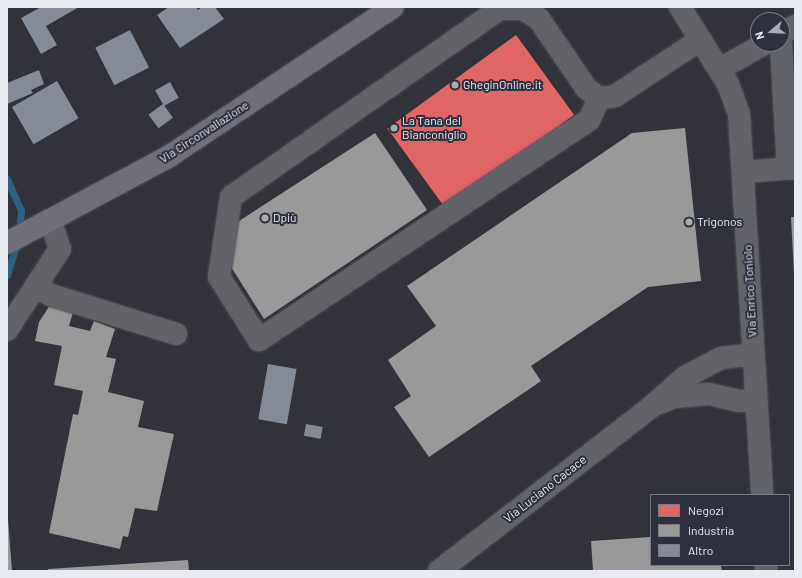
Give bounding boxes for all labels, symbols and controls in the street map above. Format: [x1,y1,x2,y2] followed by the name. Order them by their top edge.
[750,12,790,52] north arrow
[752,30,766,41] text: N
[463,78,542,92] place label: GheginOnline.it
[450,80,460,90] marker: GheginOnline.it
[157,98,251,166] street label: Via Circonvallazione
[402,114,466,142] place label: La Tana del Bianconiglio
[389,123,399,133] marker: La Tana del Bianconiglio
[273,211,297,225] place label: Dpiù
[260,213,270,223] marker: Dpiù
[697,215,742,229] place label: Trigonos
[684,217,694,227] marker: Trigonos
[740,244,760,338] street label: Via Enrico Toniolo
[501,452,589,526] street label: Via Luciano Cacace
[650,494,790,566] legend
[688,503,724,517] text: Negozi
[688,523,734,537] text: Industria
[688,543,713,557] text: Altro

